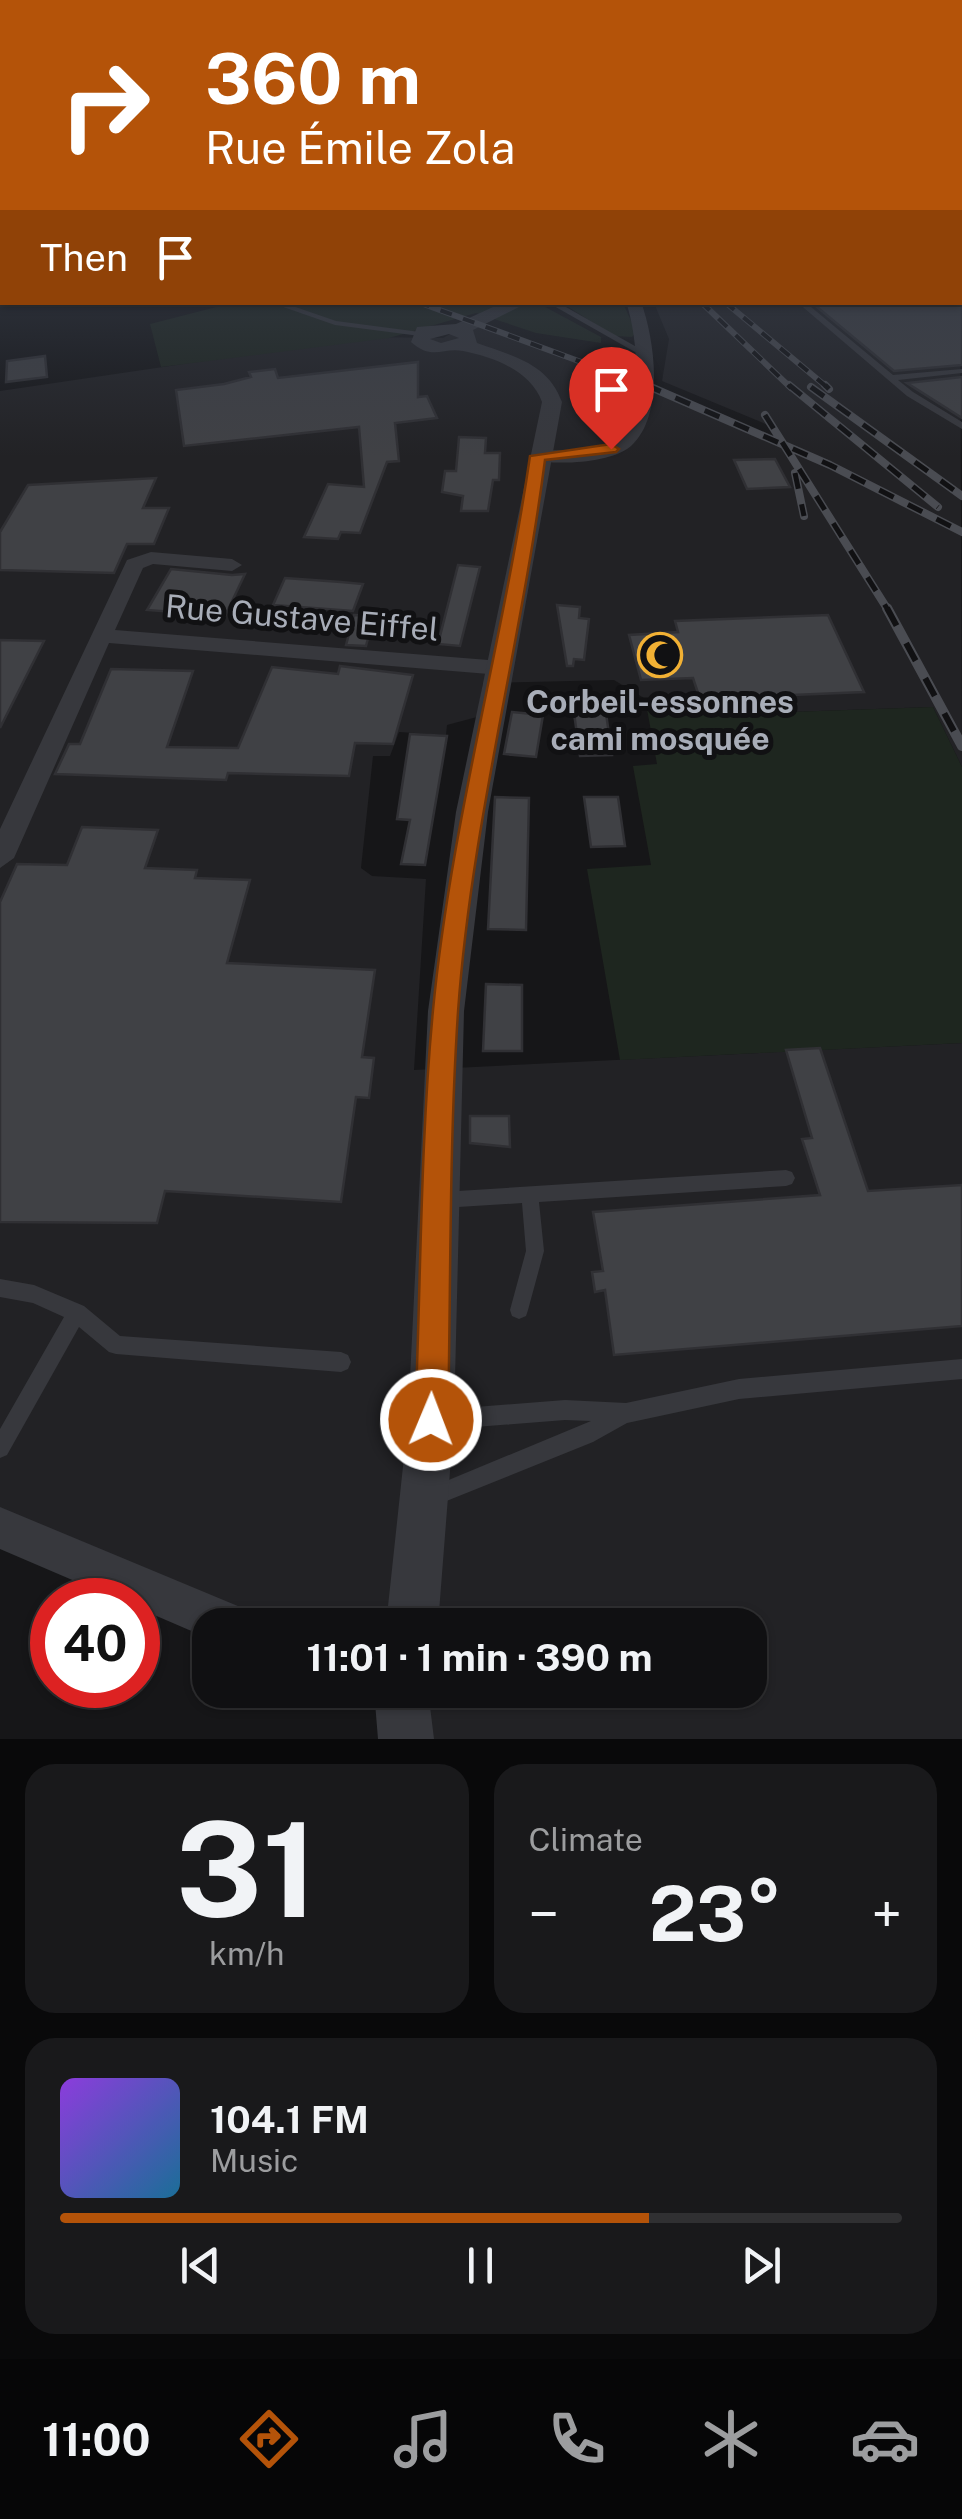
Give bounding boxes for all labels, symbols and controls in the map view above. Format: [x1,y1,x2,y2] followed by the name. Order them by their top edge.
[205,37,421,120] text: 360 m
[40,40,170,170] icon: right
[205,121,515,174] text: Rue Émile Zola
[148,230,203,285] icon: arrive
[40,235,128,280] text: Then
[569,347,654,450] pin
[584,362,639,417] icon: arrive
[164,587,440,648] street label: Rue Gustave Eiffel
[637,632,683,678] mosque icon: Corbeil-essonnes cami mosquée
[526,683,794,757] place label: Corbeil-essonnes cami mosquée
[379,1368,483,1472] position arrow
[30,1578,160,1708] speed limit sign: 40
[306,1635,653,1680] text: 11:01 · 1 min · 390 m
[176,1794,318,1946] text: 31
[529,1821,643,1858] text: Climate
[649,1870,782,1958] text: 23°
[529,1882,559,1946] text: −
[872,1882,902,1946] text: +
[209,1935,284,1972] text: km/h
[210,2097,369,2142] text: 104.1 FM
[210,2142,298,2179] text: Music
[173,2238,228,2293] icon: previous
[453,2238,508,2293] icon: pause
[734,2238,789,2293] icon: next
[234,2404,304,2474] icon: directions
[388,2404,458,2474] icon: music
[542,2404,612,2474] icon: phone
[696,2404,766,2474] icon: climate
[850,2404,920,2474] icon: car
[42,2413,150,2466] text: 11:00

